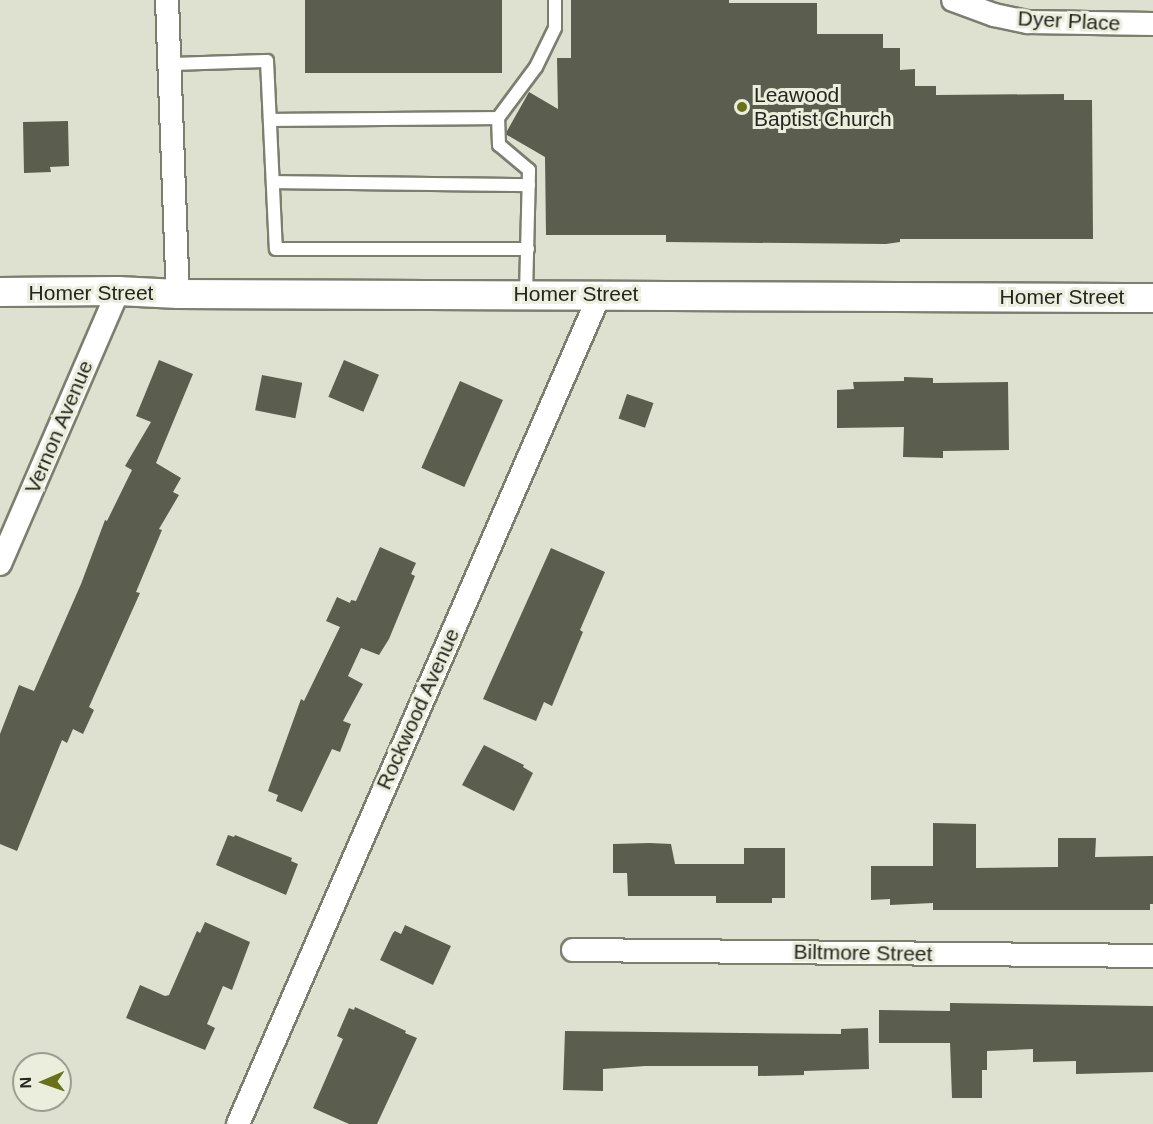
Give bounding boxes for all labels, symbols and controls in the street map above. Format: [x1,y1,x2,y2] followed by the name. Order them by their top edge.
[1017,6,1121,36] street label: Dyer Place
[754,82,892,132] place label: Leawood Baptist Church
[735,100,749,114] marker: Leawood Baptist Church
[29,280,153,306] street label: Homer Street
[514,281,638,307] street label: Homer Street
[1000,284,1124,310] street label: Homer Street
[19,356,99,498] street label: Vernon Avenue
[371,624,465,794] street label: Rockwood Avenue
[793,939,933,967] street label: Biltmore Street
[12,1052,72,1112] north arrow
[17,1077,34,1089] text: N

